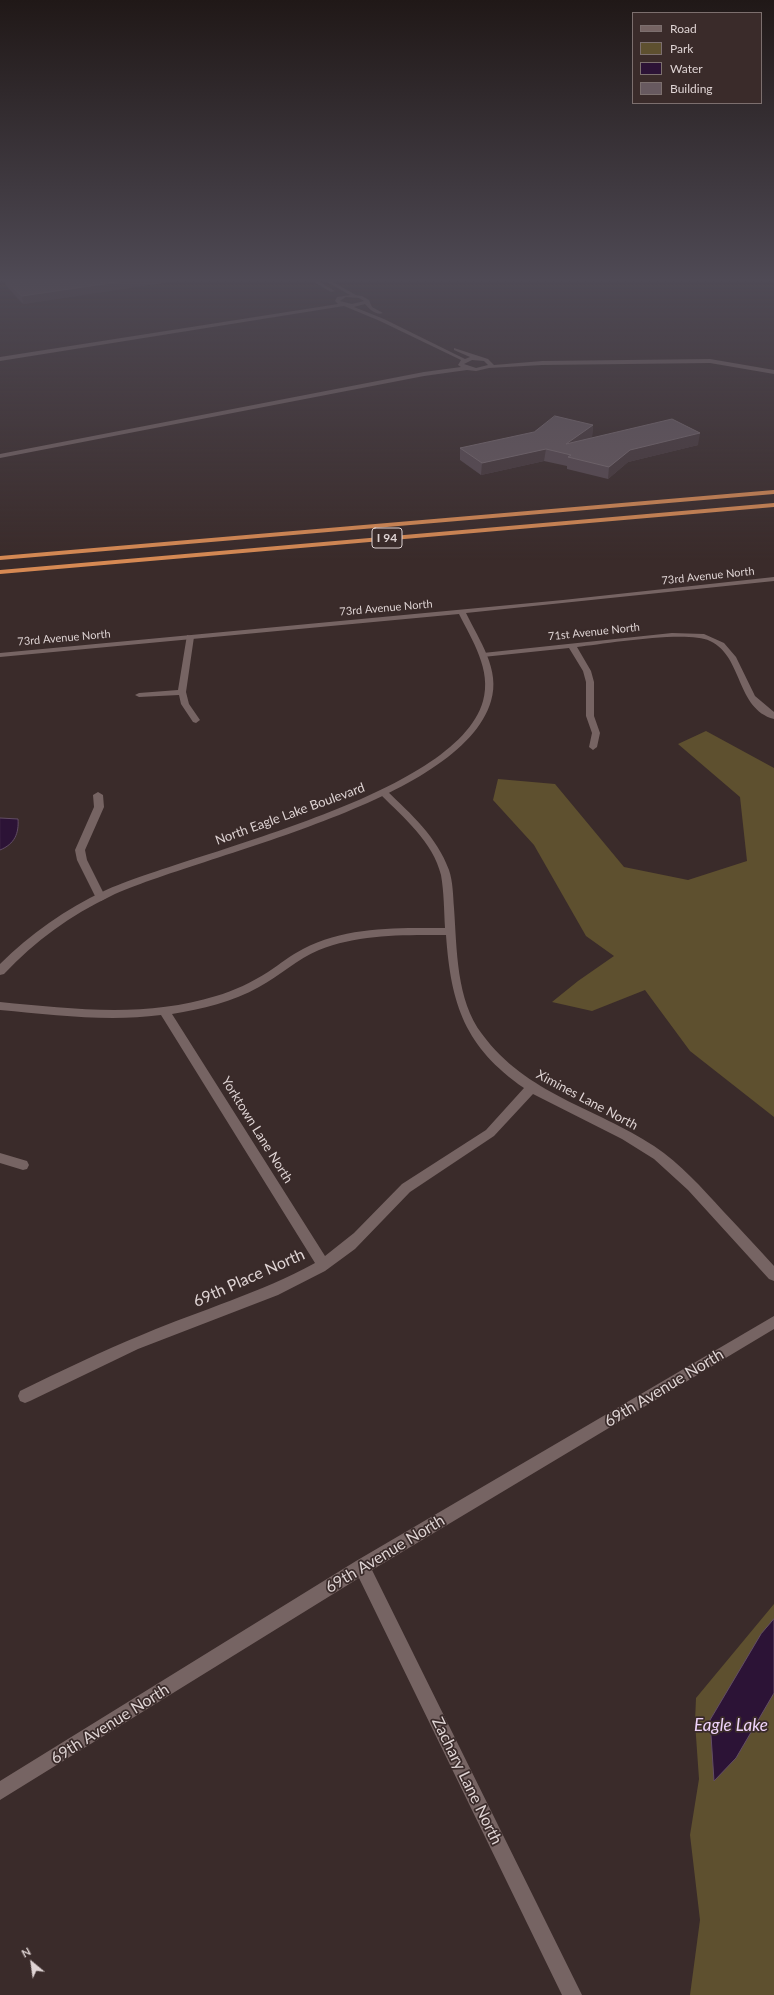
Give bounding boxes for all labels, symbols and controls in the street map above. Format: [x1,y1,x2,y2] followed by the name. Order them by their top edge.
[632,12,762,104] legend
[670,21,697,36] text: Road
[670,41,693,56] text: Park
[670,61,703,76] text: Water
[670,81,713,96] text: Building
[372,528,402,548] road number: I 94
[661,565,755,587] street label: 73rd Avenue North
[339,597,433,619] street label: 73rd Avenue North
[548,621,640,643] street label: 71st Avenue North
[17,627,111,649] street label: 73rd Avenue North
[213,780,367,848] street label: North Eagle Lake Boulevard
[534,1067,640,1133] street label: Ximines Lane North
[218,1074,296,1186] street label: Yorktown Lane North
[190,1245,308,1311] street label: 69th Place North
[601,1345,727,1431] street label: 69th Avenue North
[322,1511,448,1597] street label: 69th Avenue North
[47,1680,173,1768] street label: 69th Avenue North
[428,1714,506,1848] street label: Zachary Lane North
[694,1716,768,1736] water label: Eagle Lake
[12,1943,52,1983] north arrow
[19,1944,33,1960] text: N

